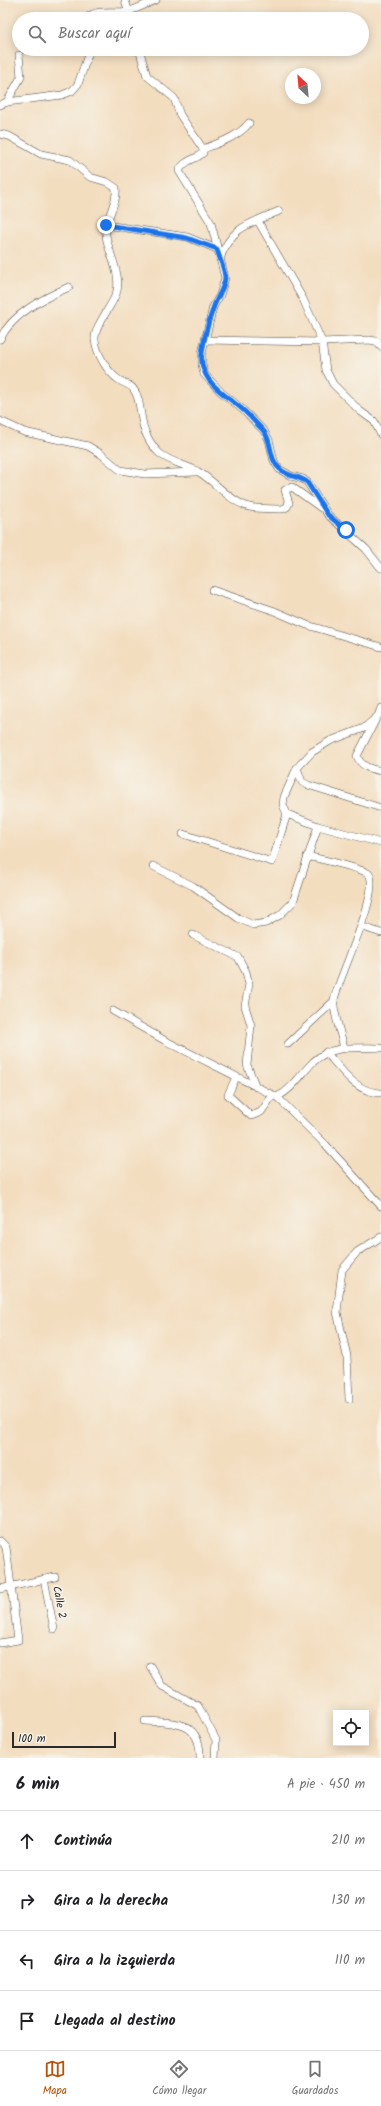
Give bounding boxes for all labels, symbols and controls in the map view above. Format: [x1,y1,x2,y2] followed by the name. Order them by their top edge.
[12,12,369,56] search box
[58,22,131,46] text: Buscar aquí
[26,23,48,45] icon: search
[285,68,321,104] north arrow
[97,216,115,234] route end
[337,521,355,539] route start
[47,1584,71,1620] street label: Calle 2
[333,1710,369,1746] map controls
[333,1710,369,1746] button: locate
[12,1730,116,1749] scale bar
[18,1730,46,1748] text: 100 m
[16,1771,60,1798] text: 6 min
[287,1774,365,1795] text: A pie · 450 m
[54,1829,112,1853] text: Continúa
[16,1830,38,1852] icon: ahead
[331,1830,365,1851] text: 210 m
[54,1889,168,1913] text: Gira a la derecha
[16,1890,38,1912] icon: right
[331,1890,365,1911] text: 130 m
[54,1949,175,1973] text: Gira a la izquierda
[16,1950,38,1972] icon: left
[335,1950,365,1971] text: 110 m
[54,2009,176,2033] text: Llegada al destino
[16,2010,38,2032] icon: arrive
[43,2058,67,2100] tab: Mapa
[152,2058,206,2100] tab: Cómo llegar
[292,2058,338,2100] tab: Guardados

